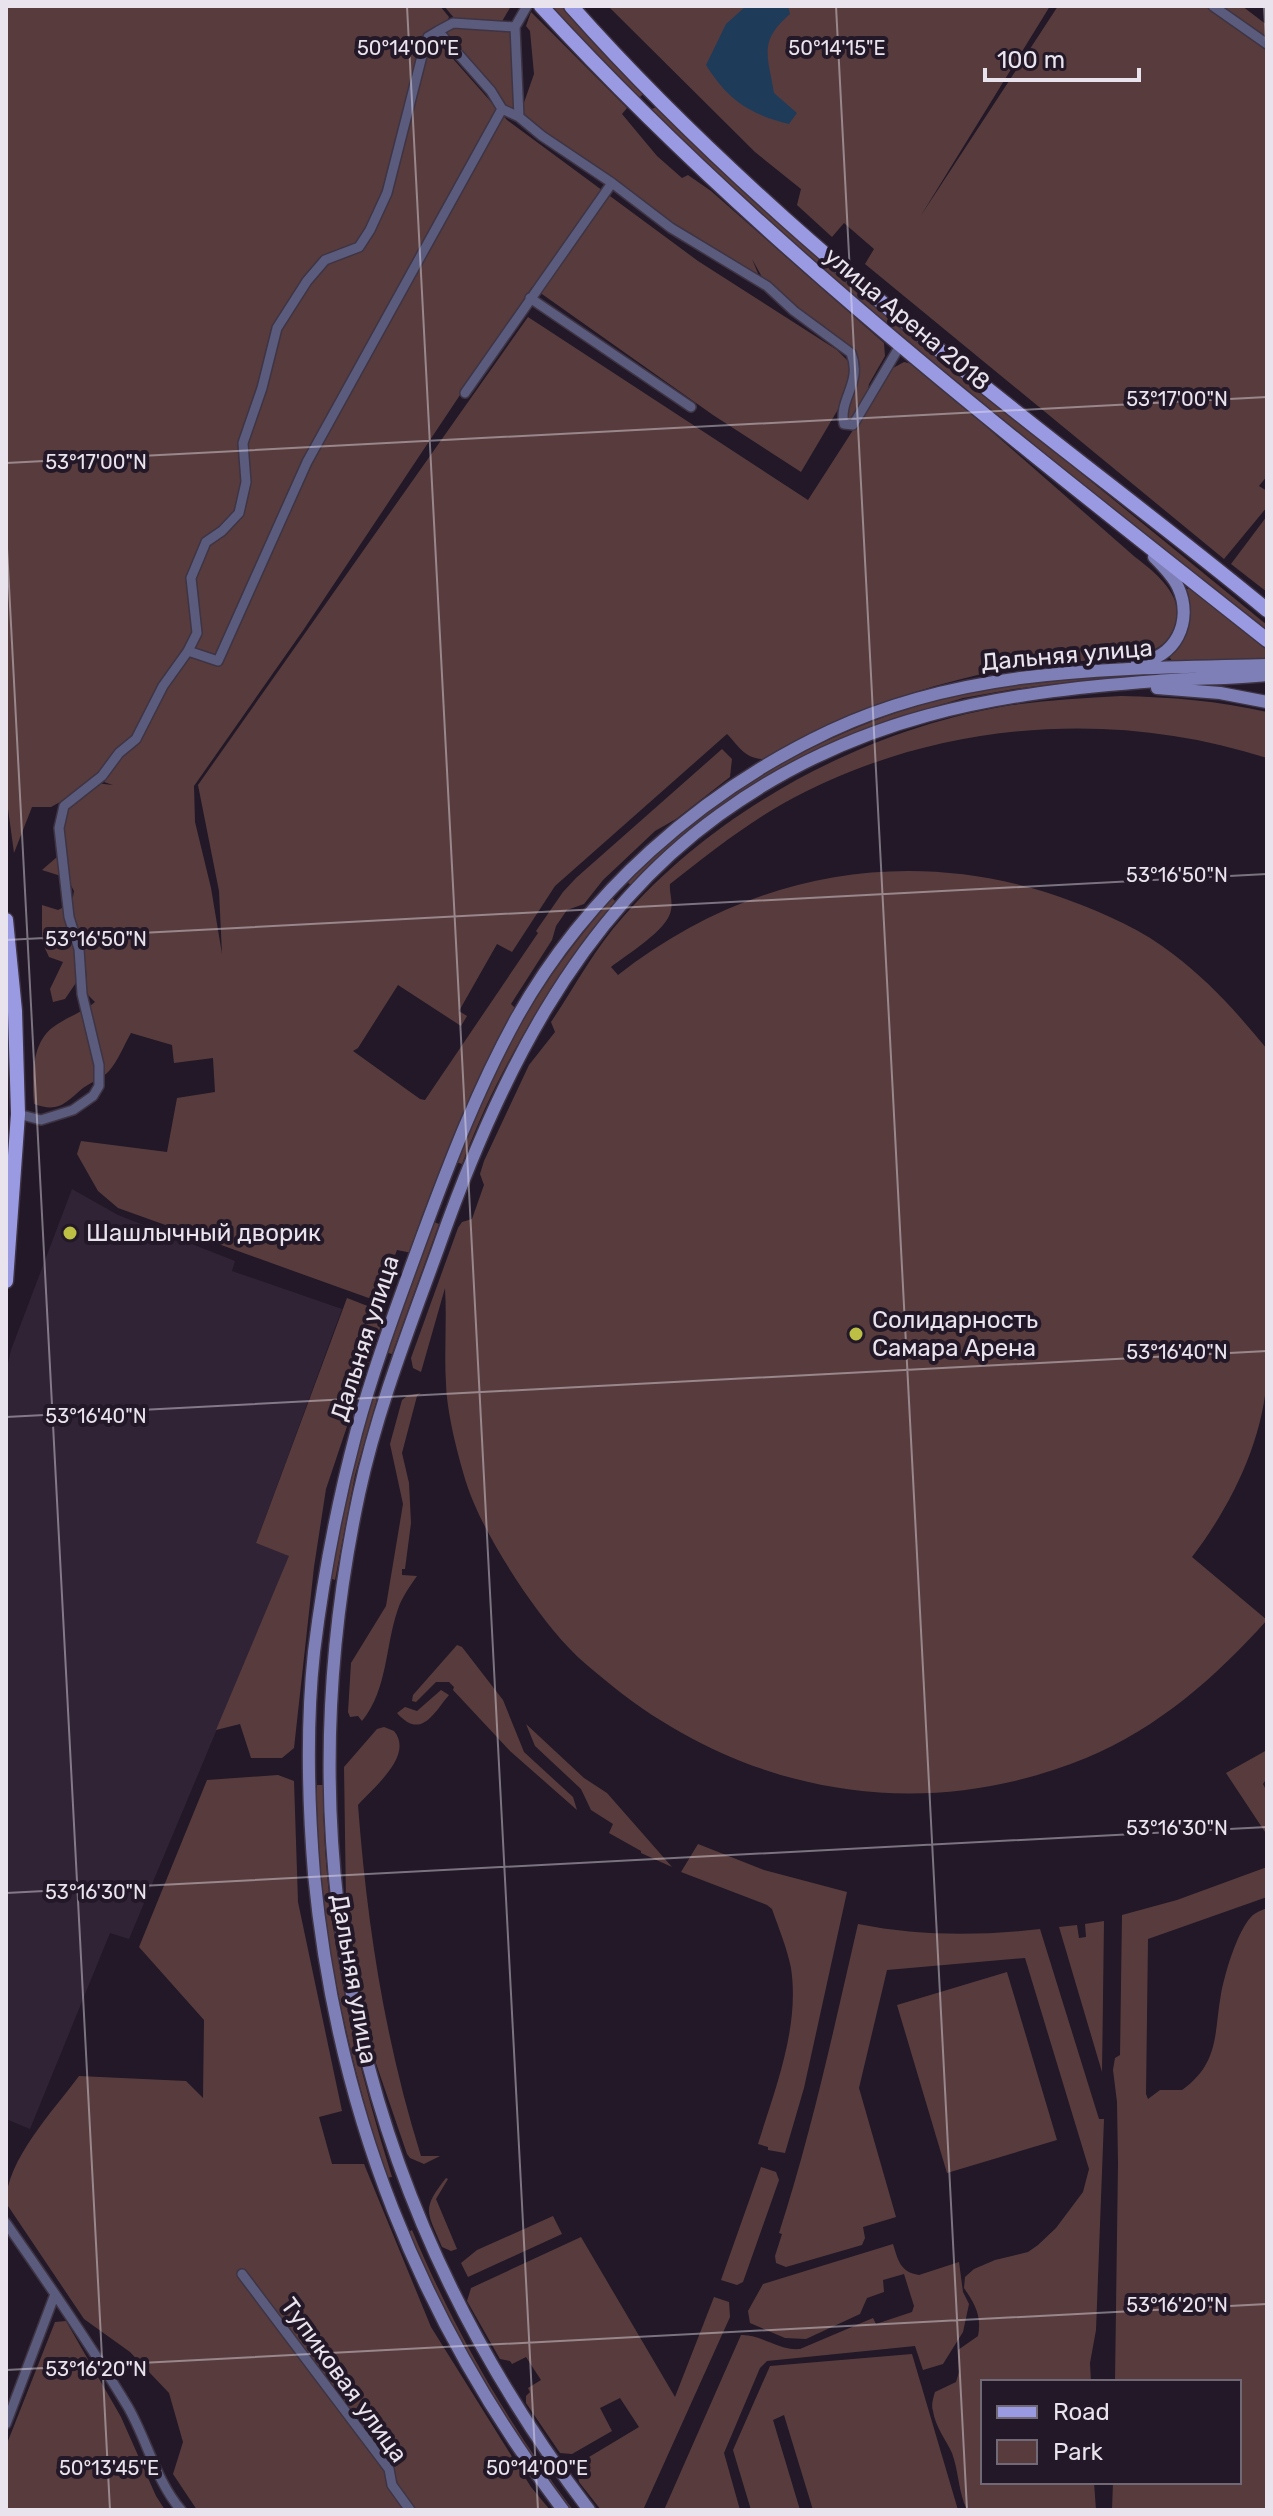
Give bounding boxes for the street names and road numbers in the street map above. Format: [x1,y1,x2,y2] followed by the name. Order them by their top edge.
[819,242,995,396] street label: улица Арена 2018
[980,634,1154,676] street label: Дальняя улица
[325,1252,405,1424] street label: Дальняя улица
[325,1892,383,2066] street label: Дальняя улица
[275,2292,413,2468] street label: Тупиковая улица

